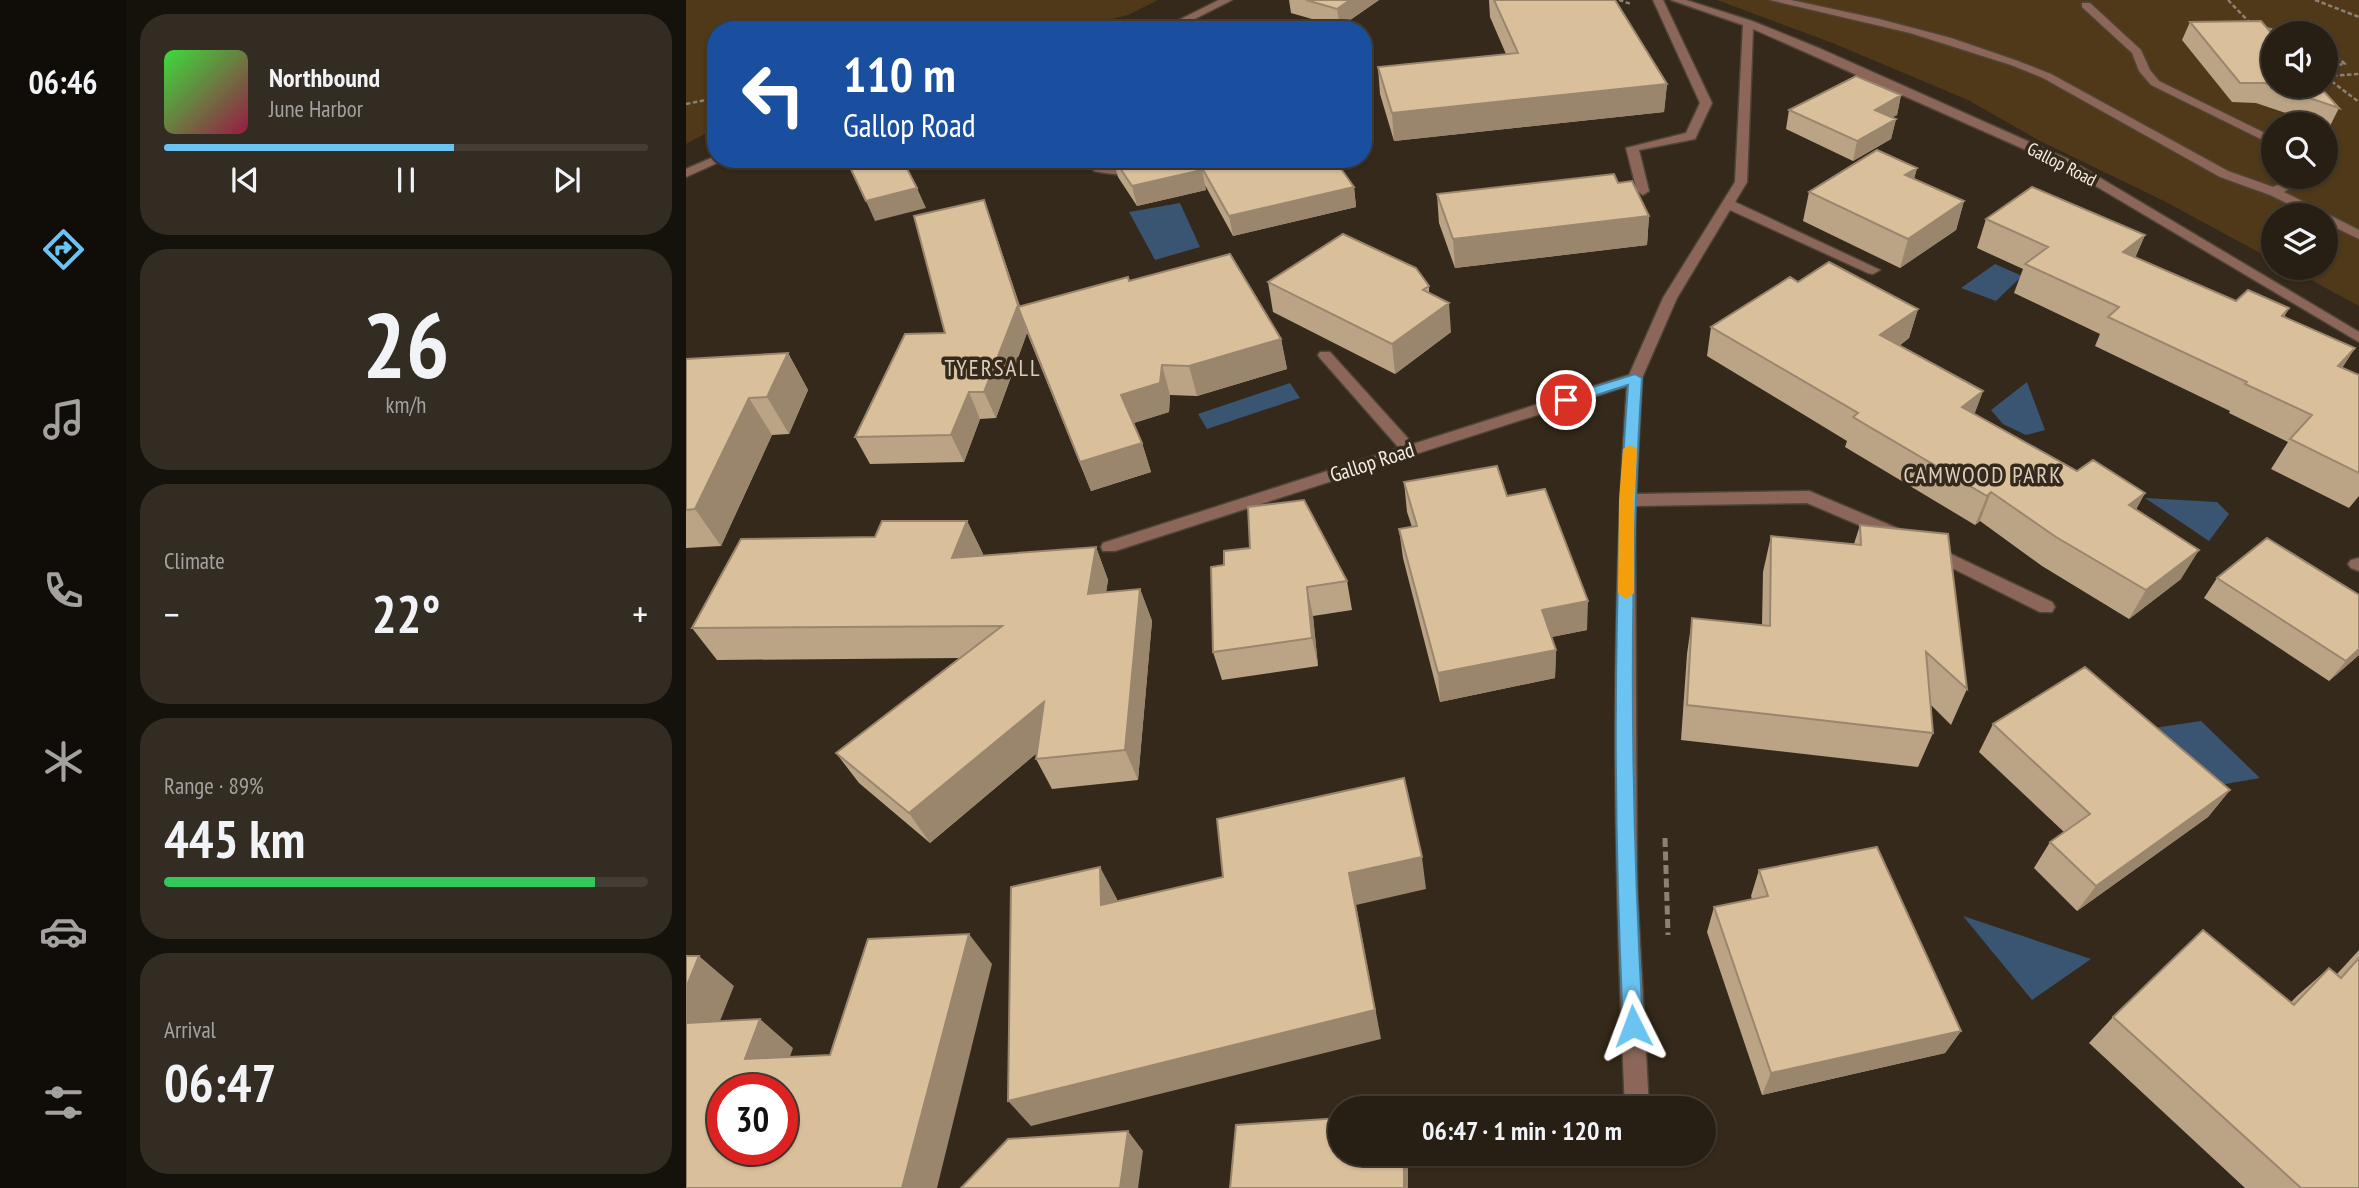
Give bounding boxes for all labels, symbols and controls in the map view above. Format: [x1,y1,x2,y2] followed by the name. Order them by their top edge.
[2261,21,2338,280] map controls
[2261,21,2338,98] button: sound
[843,42,956,106] text: 110 m
[728,49,819,140] icon: left
[28,61,98,103] text: 06:46
[269,61,380,94] text: Northbound
[269,94,363,123] text: June Harbor
[843,104,976,146] text: Gallop Road
[2261,112,2338,189] button: search
[2024,137,2100,191] street label: Gallop Road
[226,161,264,199] icon: previous
[387,161,425,199] icon: pause
[548,161,586,199] icon: next
[2261,203,2338,280] button: layers
[39,225,88,274] icon: directions
[363,285,450,403] text: 26
[944,353,1042,382] district label: TYERSALL
[1536,370,1596,430] pin
[1547,381,1585,419] icon: arrive
[386,390,426,419] text: km/h
[39,395,88,444] icon: music
[1326,436,1418,488] street label: Gallop Road
[1903,460,2063,489] district label: CAMWOOD PARK
[164,546,225,575] text: Climate
[39,566,88,615] icon: phone
[372,580,440,647] text: 22°
[164,589,180,638] text: −
[632,589,648,638] text: +
[39,737,88,786] icon: climate
[164,771,264,800] text: Range · 89%
[164,805,305,872] text: 445 km
[39,907,88,956] icon: car
[1596,989,1670,1063] position arrow
[164,1015,216,1044] text: Arrival
[164,1049,276,1116] text: 06:47
[707,1074,798,1165] speed limit sign: 30
[39,1078,88,1127] icon: filters
[1422,1114,1622,1147] text: 06:47 · 1 min · 120 m

